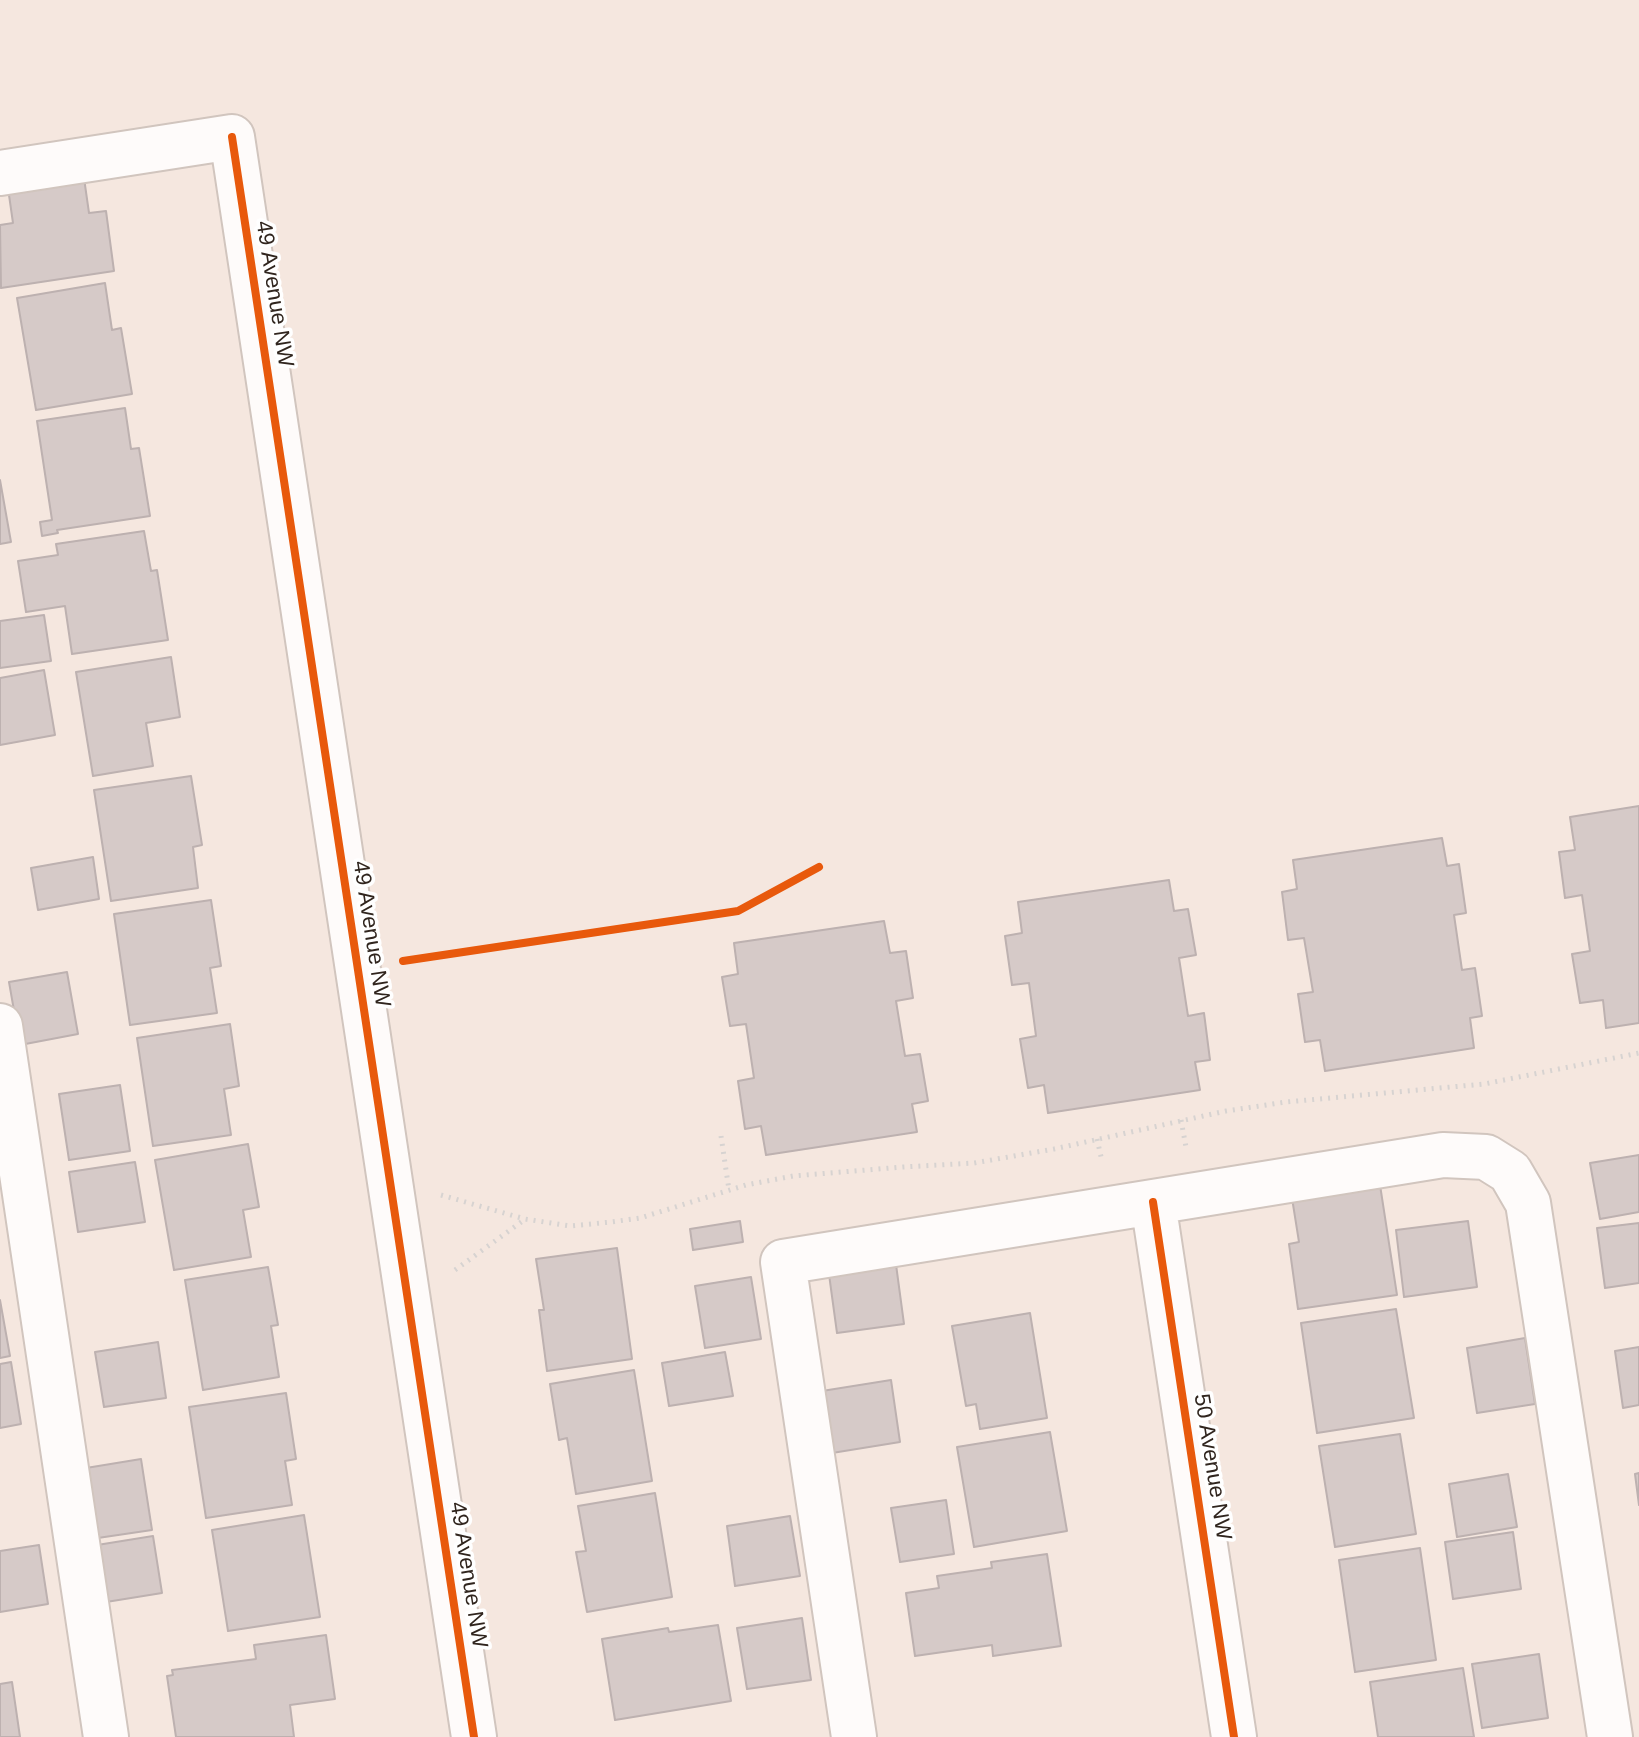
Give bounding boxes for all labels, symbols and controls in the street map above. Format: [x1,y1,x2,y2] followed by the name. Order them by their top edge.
[249,219,299,369] street label: 49 Avenue NW
[346,859,396,1009] street label: 49 Avenue NW
[1187,1392,1237,1542] street label: 50 Avenue NW
[443,1500,493,1650] street label: 49 Avenue NW

